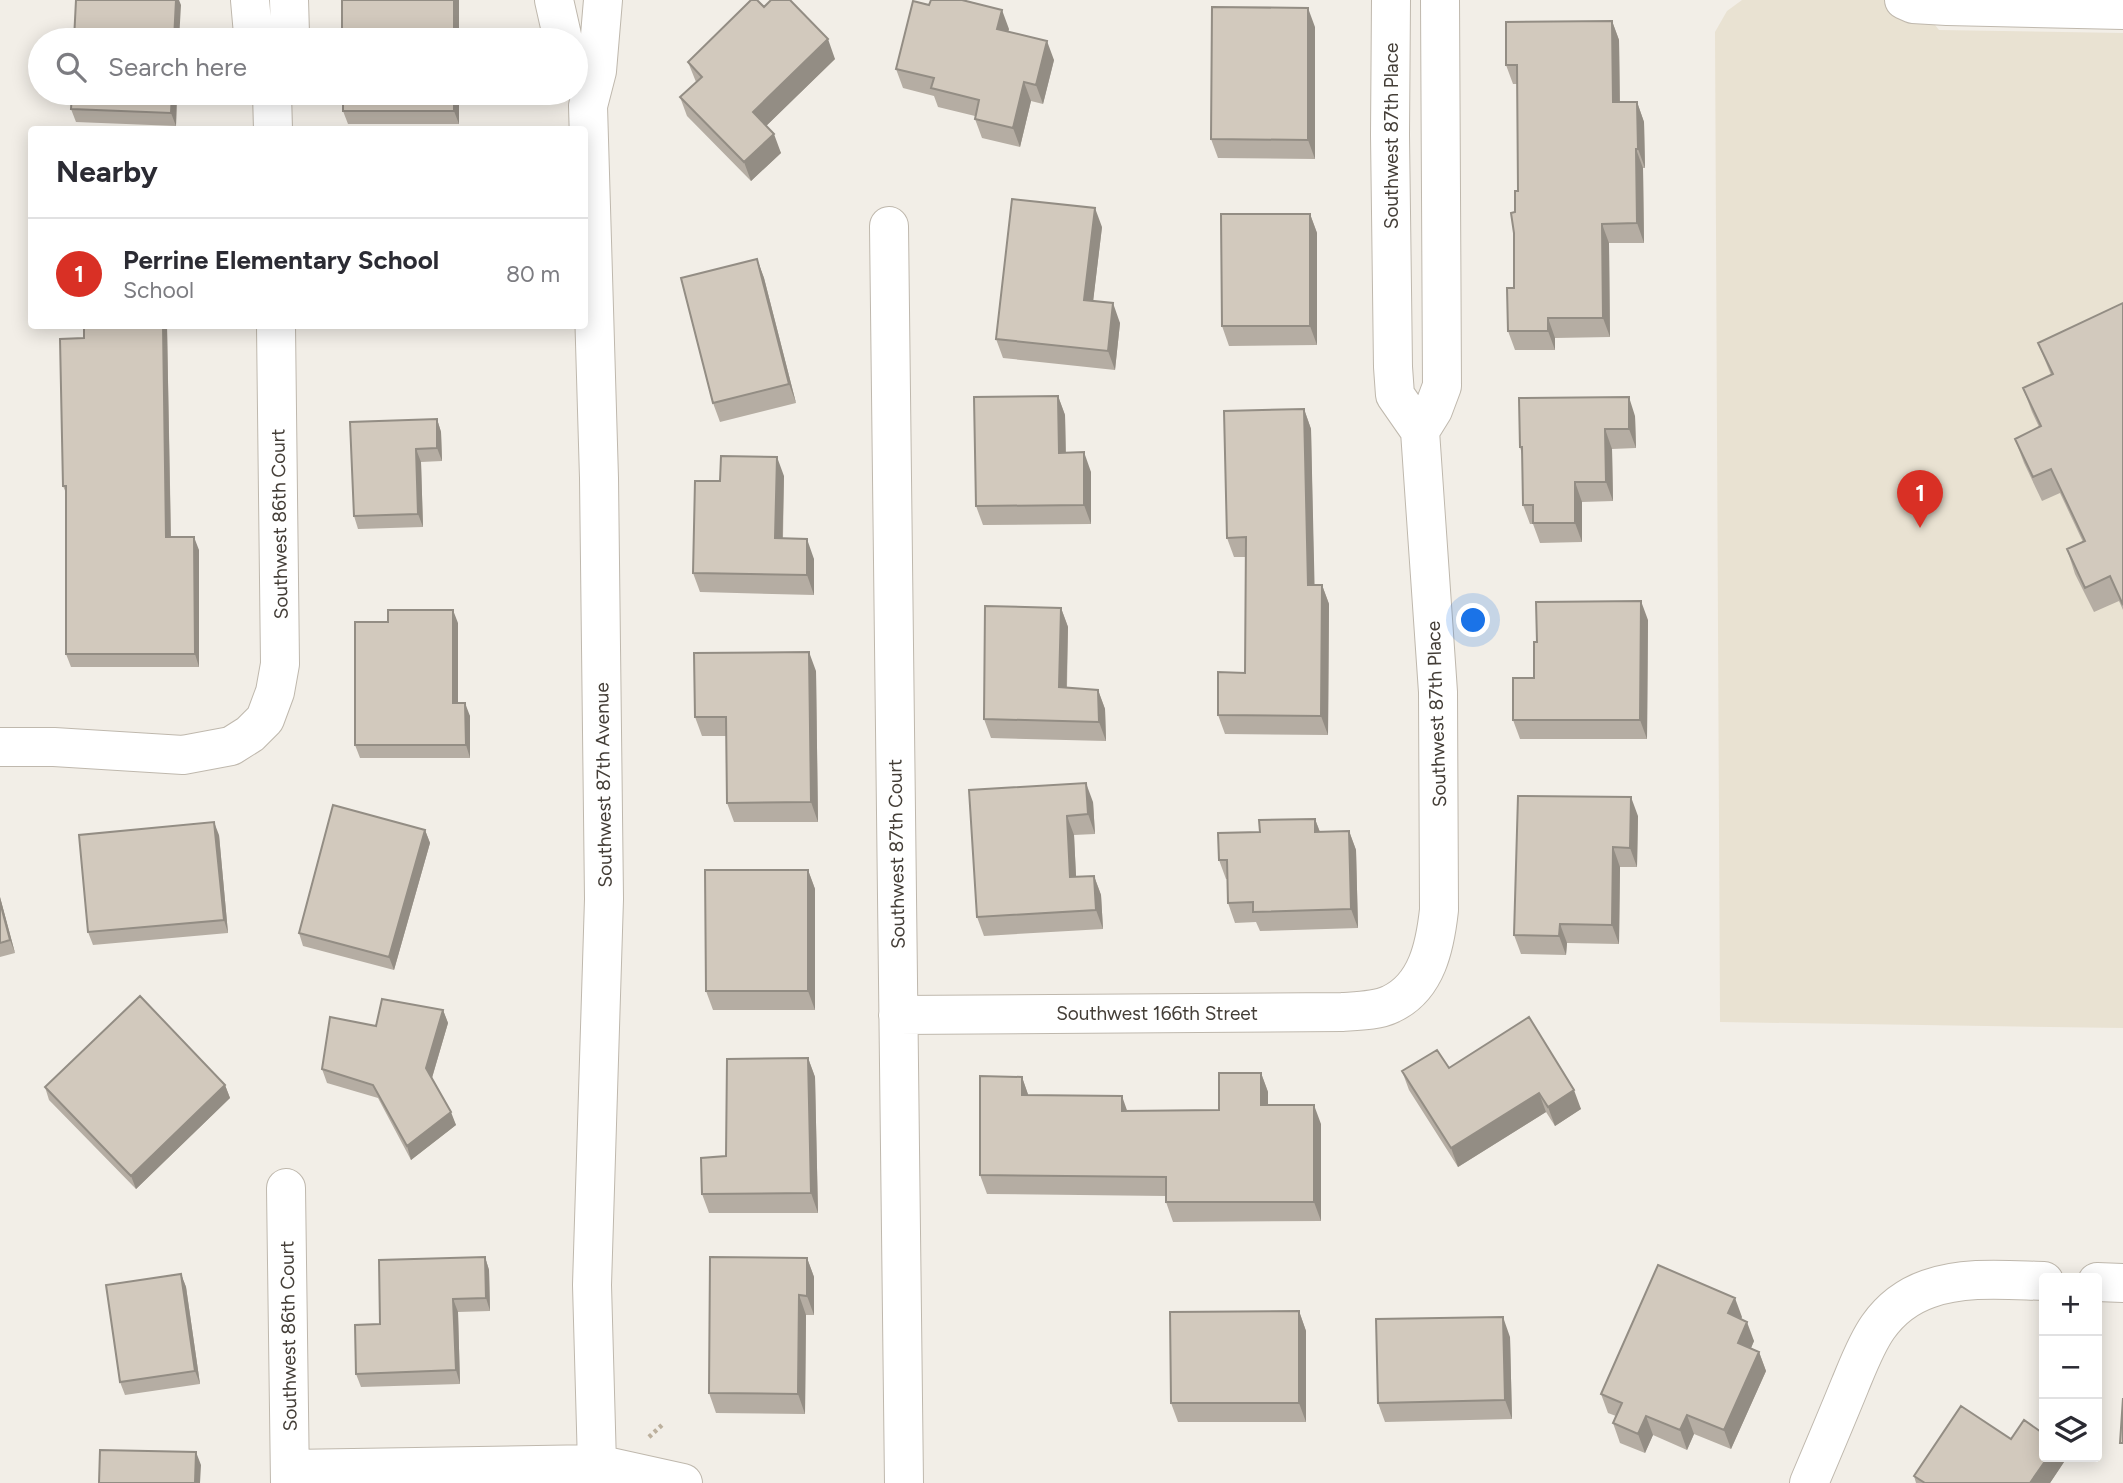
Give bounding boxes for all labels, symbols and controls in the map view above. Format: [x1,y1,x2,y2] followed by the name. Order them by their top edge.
[28,28,588,105] search box
[1380,43,1403,229] street label: Southwest 87th Place
[52,48,90,86] icon: search
[108,51,247,83] text: Search here
[56,153,158,190] text: Nearby
[123,244,439,276] text: Perrine Elementary School
[74,260,84,288] text: 1
[506,260,560,288] text: 80 m
[123,276,194,304] text: School
[266,429,293,619] street label: Southwest 86th Court
[1897,470,1943,528] pin: 1
[1456,603,1490,637] your location
[1422,620,1451,808] street label: Southwest 87th Place
[590,682,617,888] street label: Southwest 87th Avenue
[883,759,910,949] street label: Southwest 87th Court
[1056,1002,1258,1025] street label: Southwest 166th Street
[275,1241,302,1431] street label: Southwest 86th Court
[2039,1273,2102,1462] map controls
[2039,1273,2102,1336] button: +
[2039,1336,2102,1399] button: −
[2039,1399,2102,1462] button: layers

